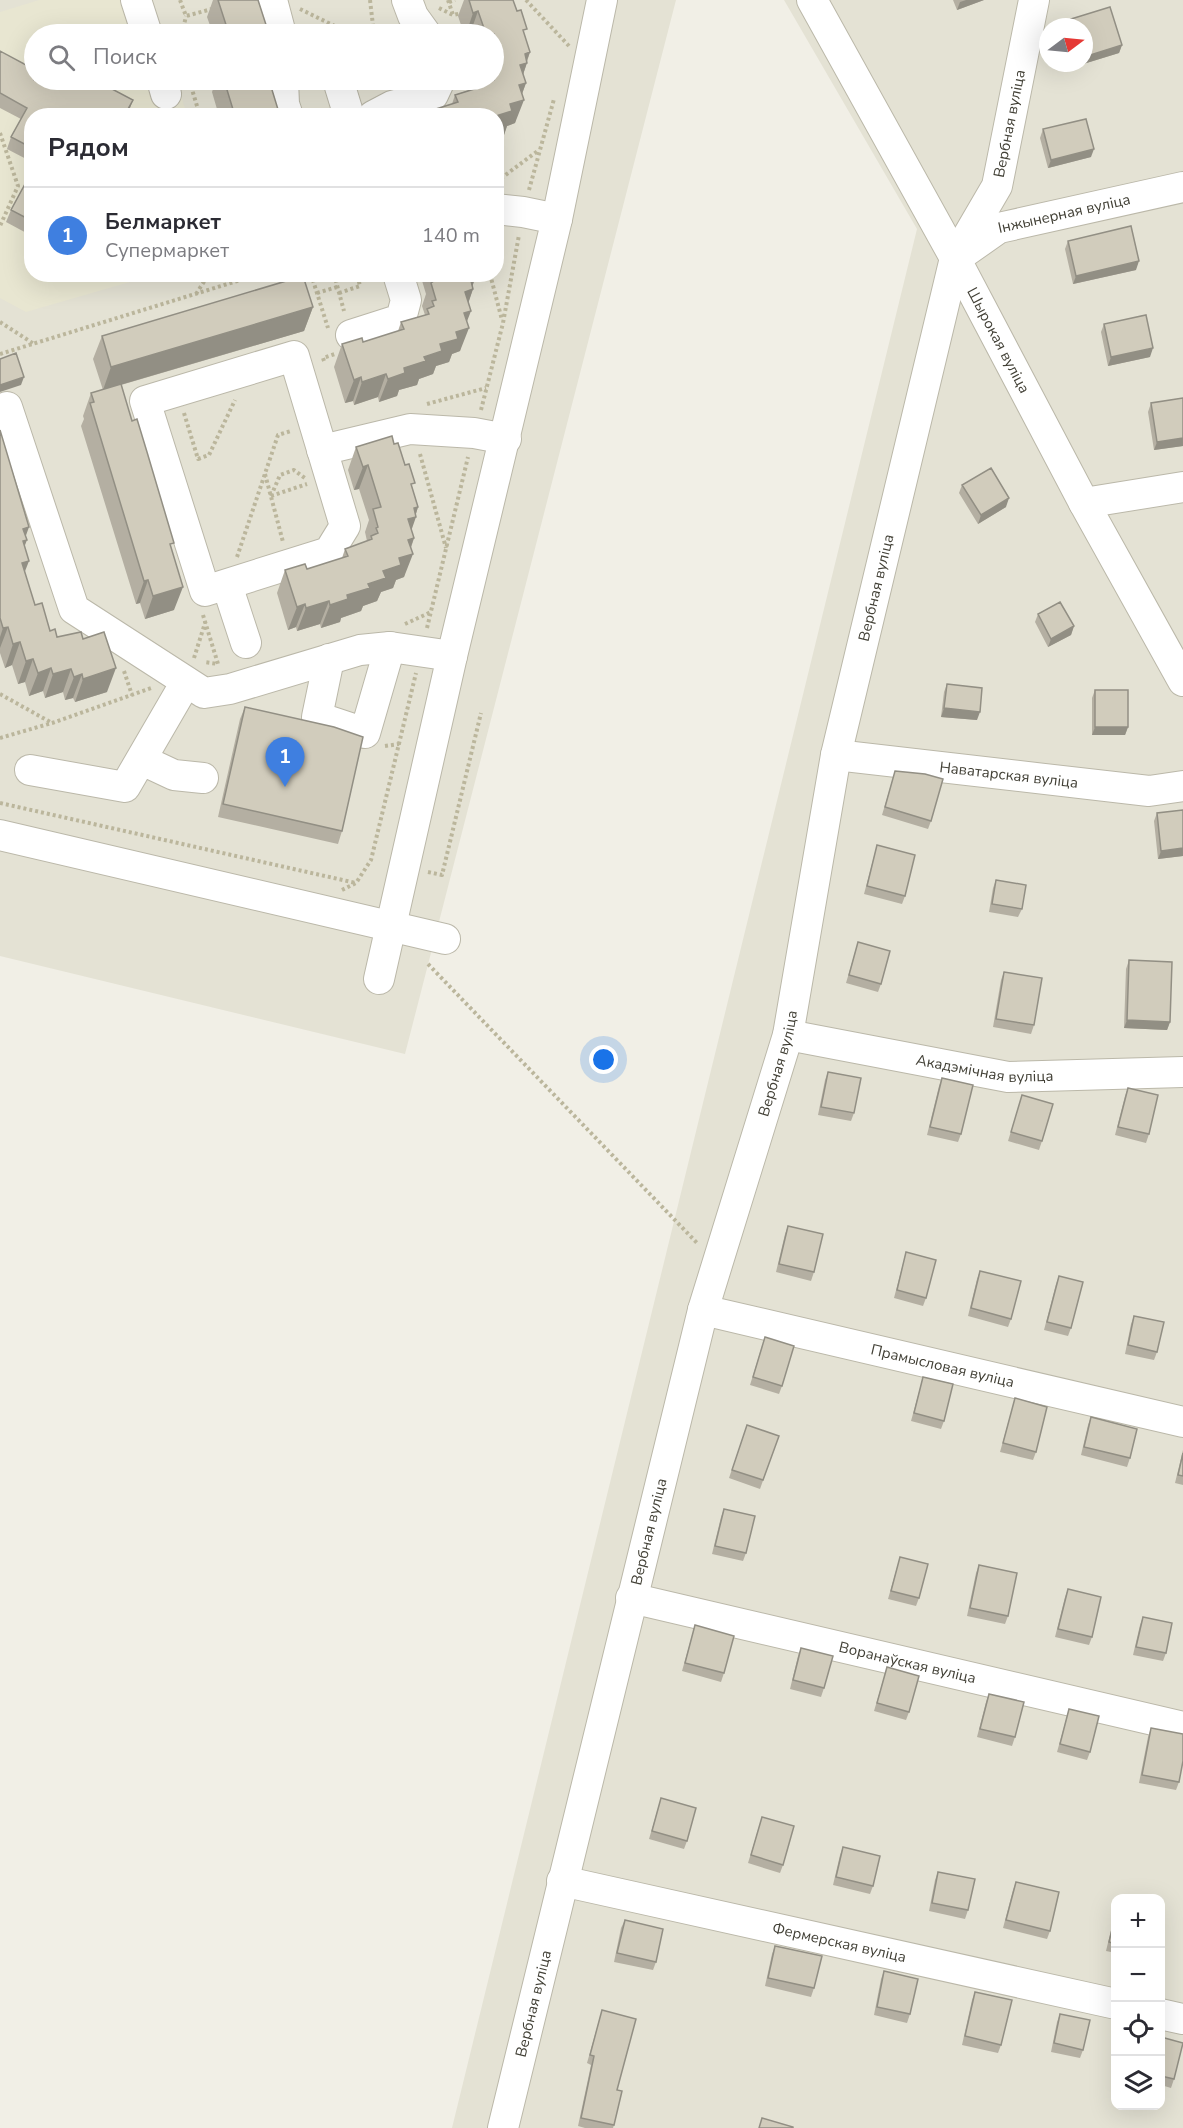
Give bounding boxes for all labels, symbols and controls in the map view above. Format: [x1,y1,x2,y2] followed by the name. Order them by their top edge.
[1039,18,1093,72] north arrow
[24,24,504,90] search box
[45,41,78,74] icon: search
[93,42,157,72] text: Поиск
[989,68,1030,179] street label: Вербная вуліца
[48,130,129,165] text: Рядом
[996,189,1132,238] street label: Інжынерная вуліца
[105,207,221,237] text: Белмаркет
[62,222,74,249] text: 1
[422,222,480,249] text: 140 m
[105,237,229,264] text: Супермаркет
[962,284,1034,397] street label: Шырокая вуліца
[854,532,899,643] street label: Вербная вуліца
[266,738,304,787] pin: 1
[938,757,1079,793] street label: Наватарская вуліца
[753,1009,802,1119] street label: Вербная вуліца
[589,1045,618,1074] your location
[914,1050,1054,1087] street label: Акадэмічная вуліца
[869,1339,1016,1392] street label: Прамысловая вуліца
[626,1476,672,1587] street label: Вербная вуліца
[837,1637,978,1688] street label: Воранаўская вуліца
[1111,1894,1165,2110] map controls
[1111,1894,1165,1948] button: +
[770,1918,908,1967] street label: Фермерская вуліца
[511,1948,556,2059] street label: Вербная вуліца
[1111,1948,1165,2002] button: −
[1111,2002,1165,2056] button: locate
[1111,2056,1165,2110] button: layers

